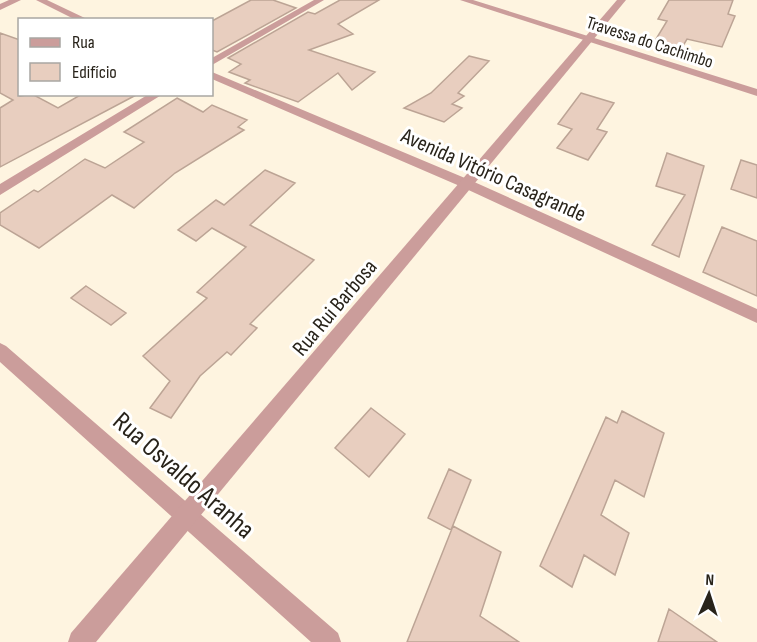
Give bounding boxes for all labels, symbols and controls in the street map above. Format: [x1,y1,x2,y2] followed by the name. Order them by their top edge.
[584,12,716,73] street label: Travessa do Cachimbo
[18,18,213,96] legend
[72,32,95,53] text: Rua
[72,62,117,83] text: Edifício
[396,122,590,228] street label: Avenida Vitório Casagrande
[287,254,383,362] street label: Rua Rui Barbosa
[106,406,261,546] street label: Rua Osvaldo Aranha
[679,564,739,624] north arrow
[705,571,714,590] text: N

